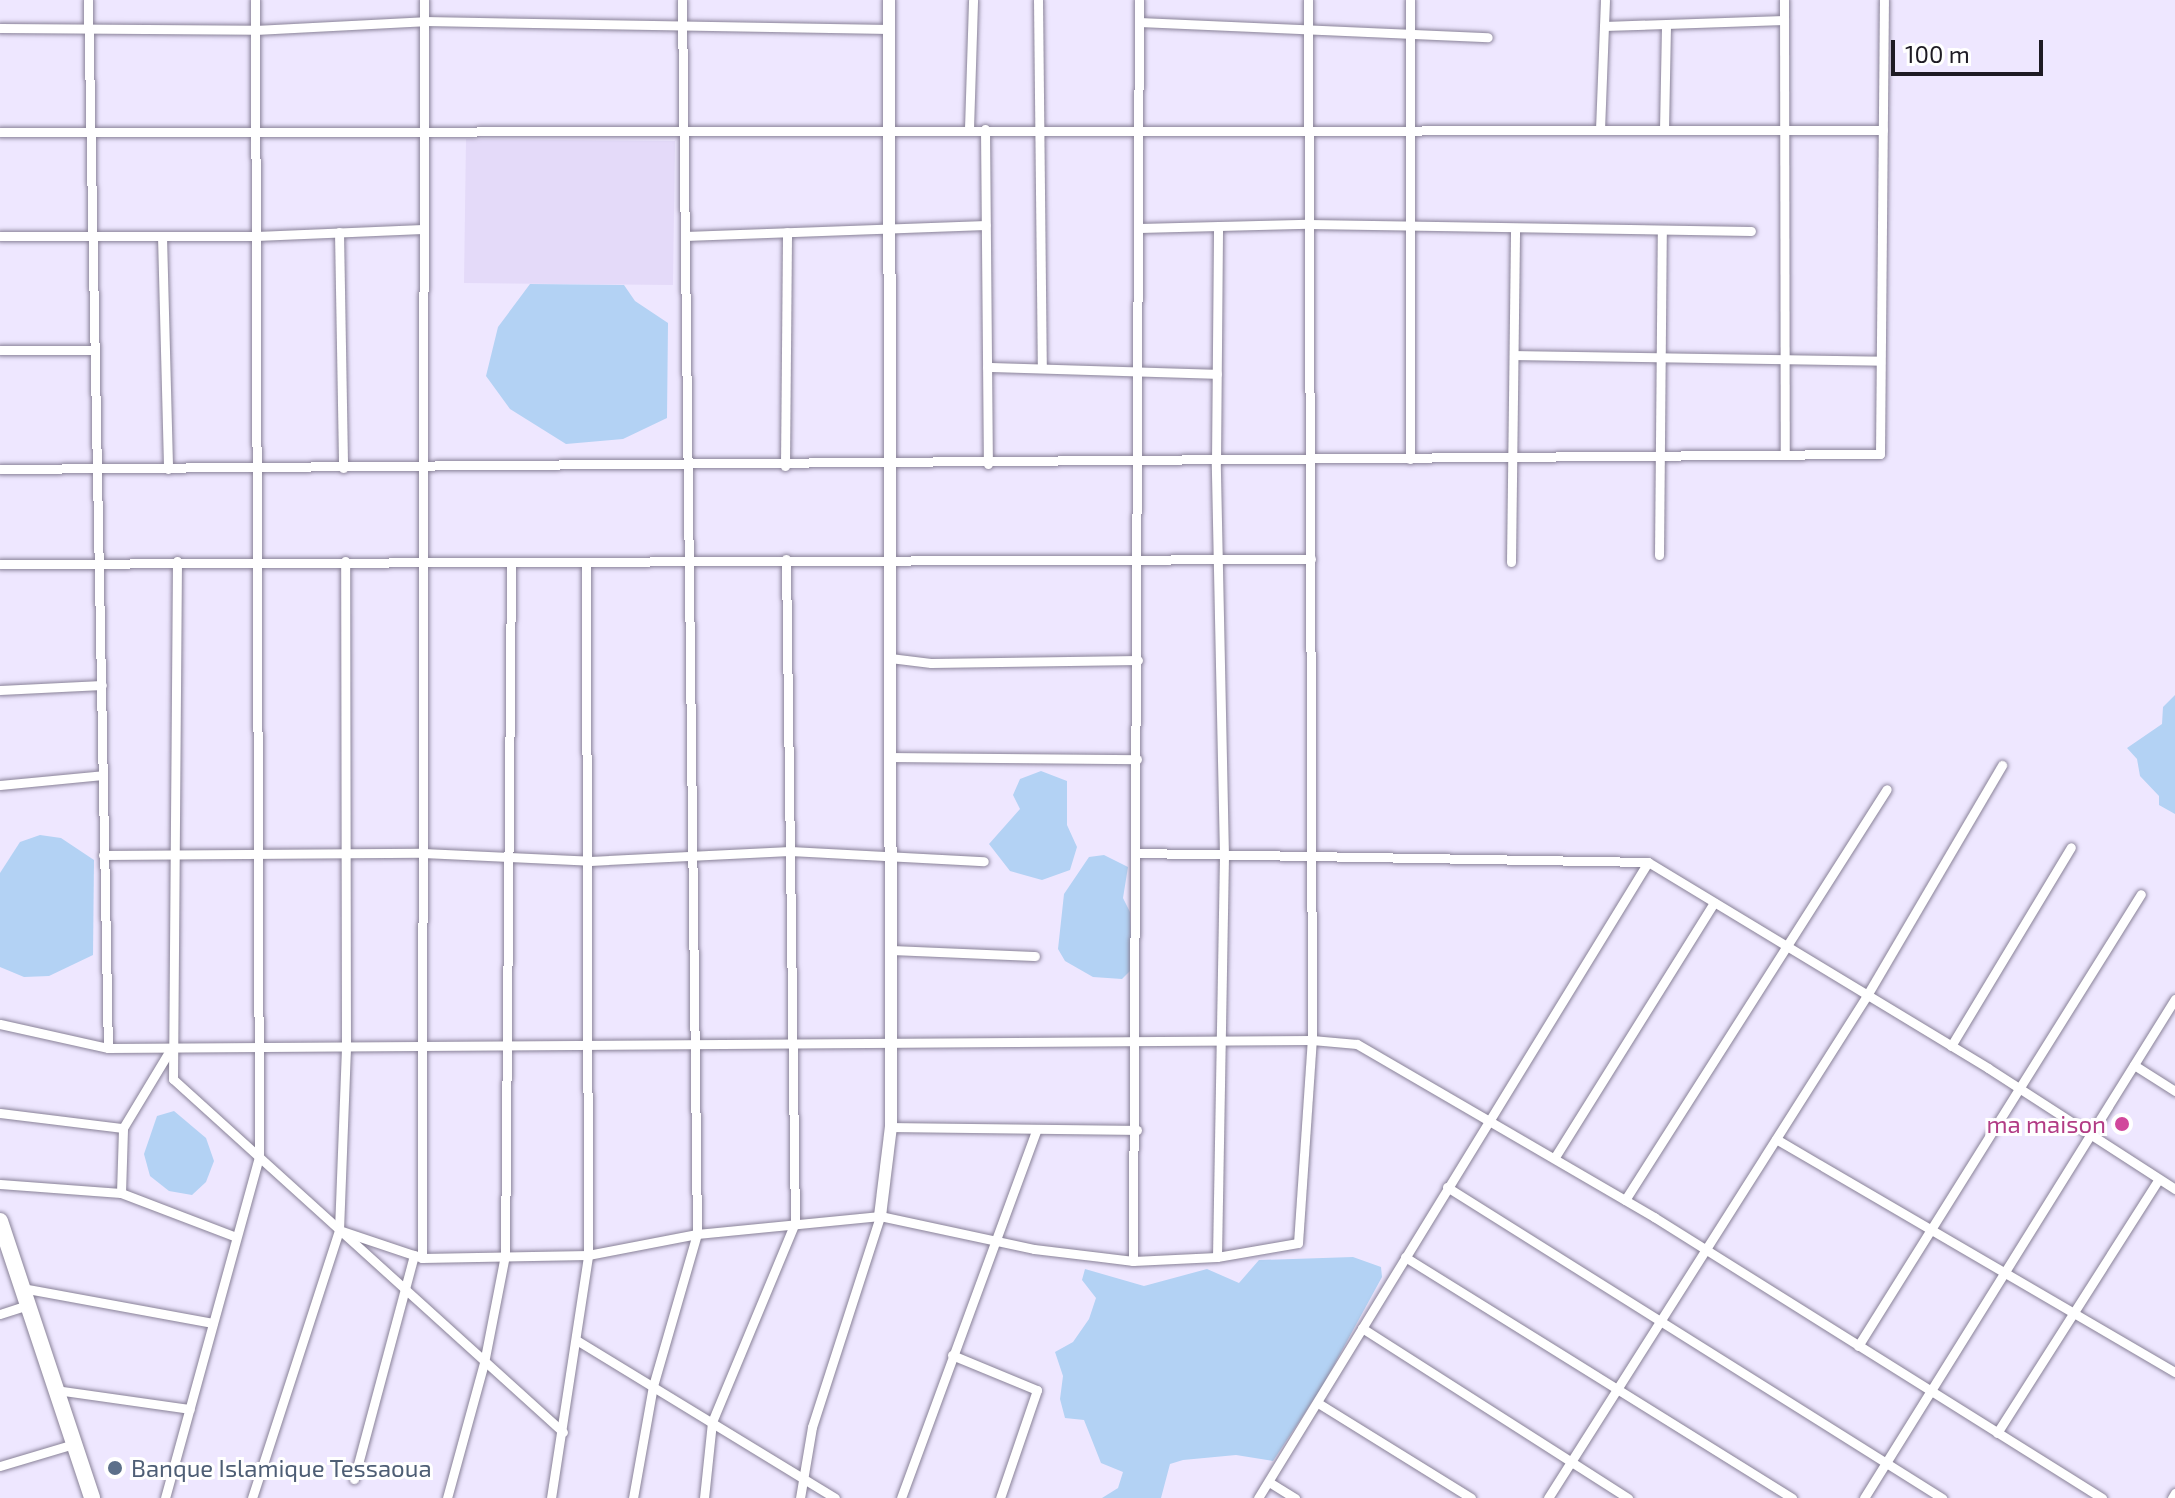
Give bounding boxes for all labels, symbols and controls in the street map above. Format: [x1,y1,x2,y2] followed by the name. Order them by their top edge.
[1895,24,2047,74] scale bar
[1905,39,1970,68] text: 100 m
[1987,1110,2106,1138] place label: ma maison
[2113,1115,2131,1133] marker: ma maison
[131,1454,432,1482] place label: Banque Islamique Tessaoua
[106,1459,124,1477] marker: Banque Islamique Tessaoua

